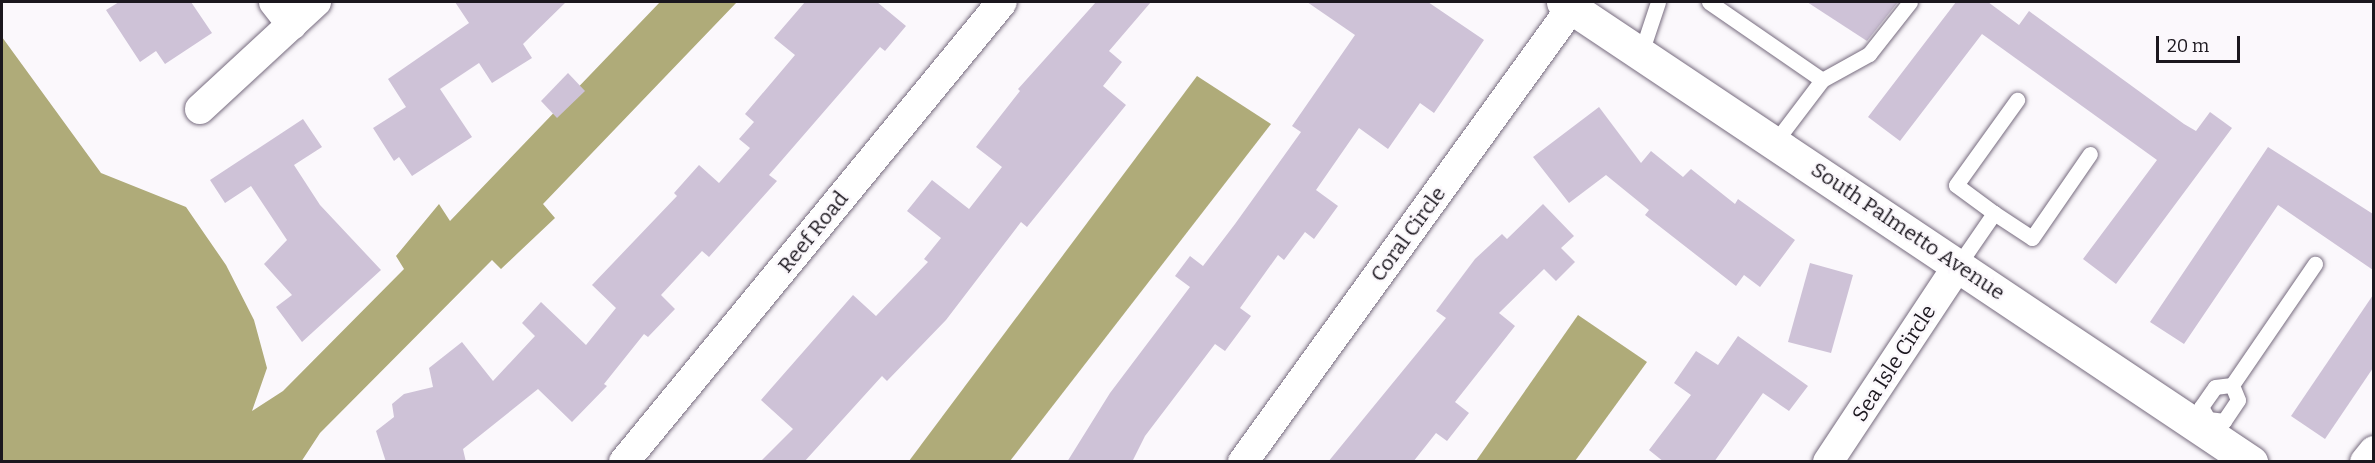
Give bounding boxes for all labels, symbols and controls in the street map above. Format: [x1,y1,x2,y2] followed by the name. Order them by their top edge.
[2159,24,2243,62] scale bar
[2167,35,2209,57] text: 20 m
[1806,157,2010,305] street label: South Palmetto Avenue
[1365,182,1451,286] street label: Coral Circle
[773,186,853,278] street label: Reef Road
[1847,300,1941,426] street label: Sea Isle Circle

